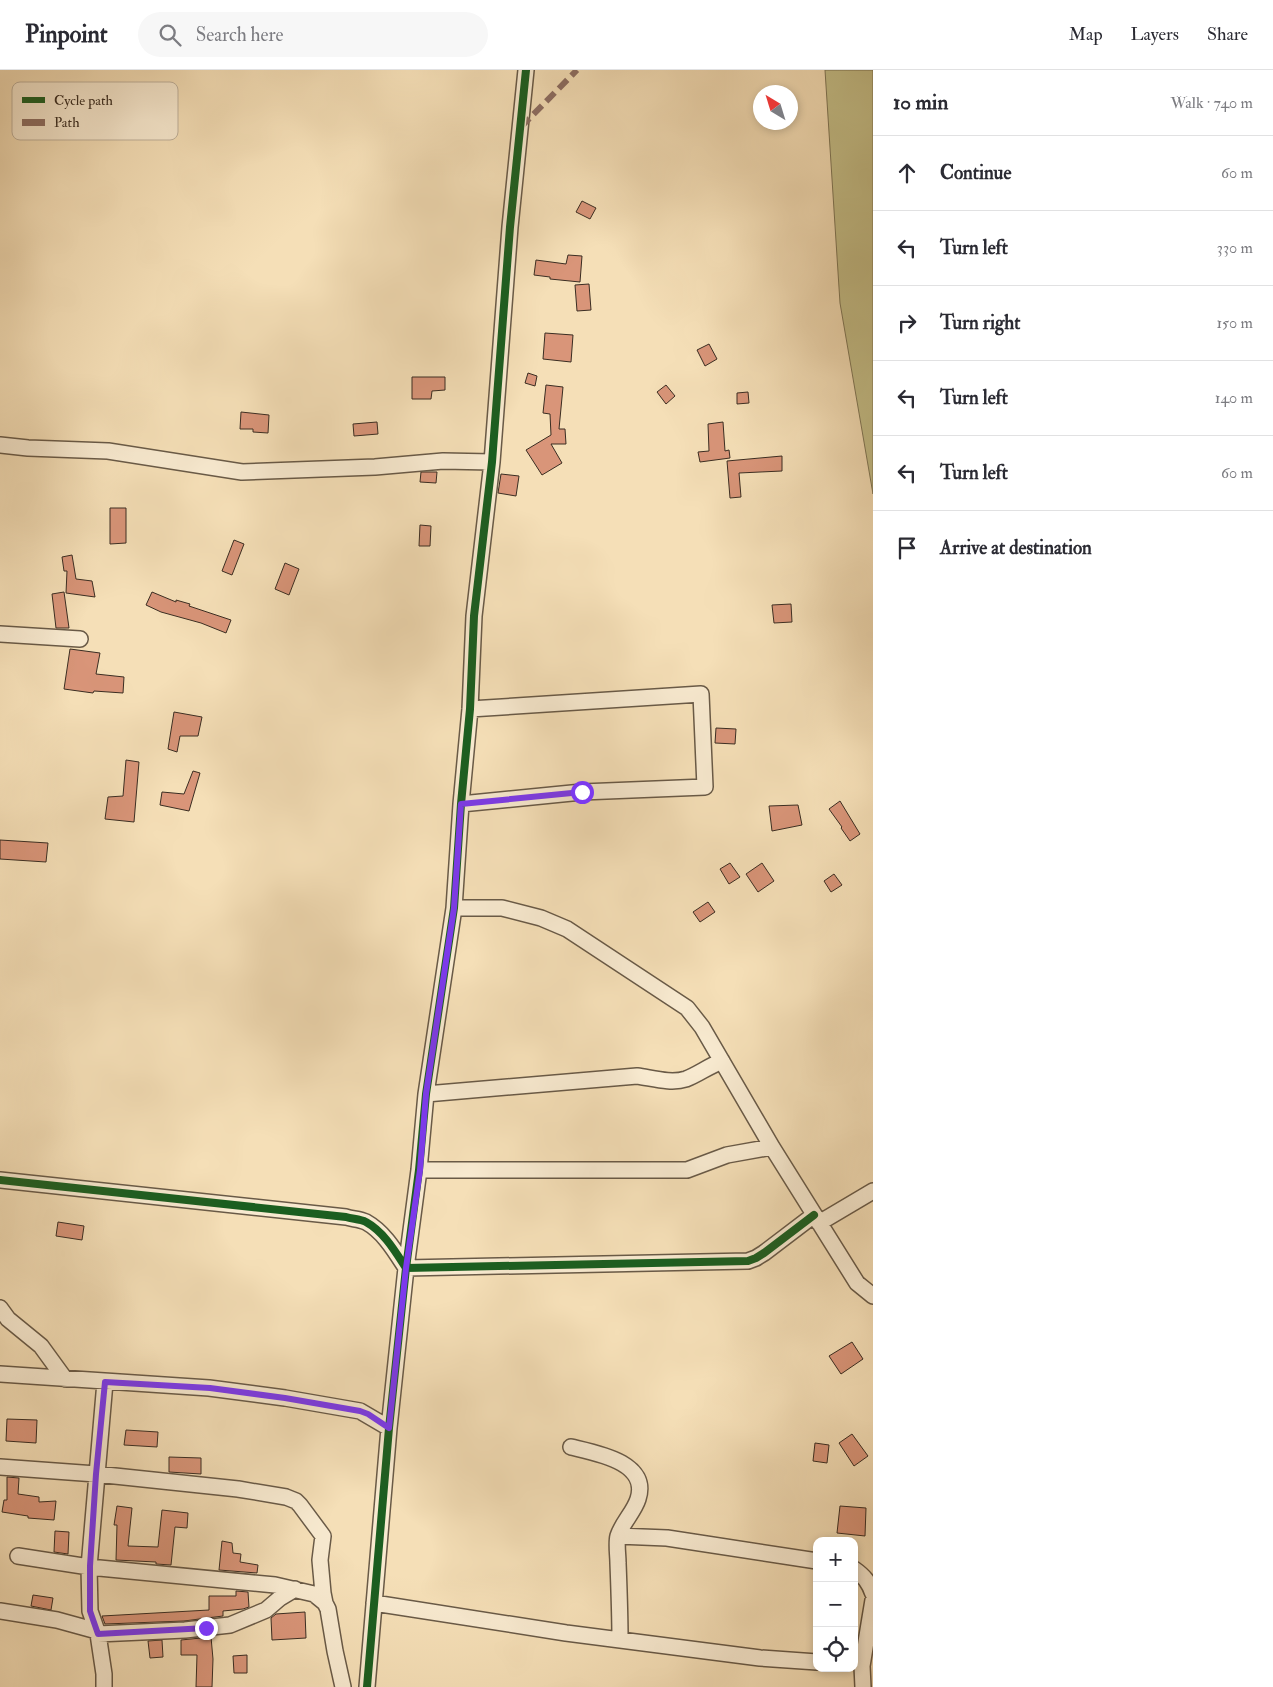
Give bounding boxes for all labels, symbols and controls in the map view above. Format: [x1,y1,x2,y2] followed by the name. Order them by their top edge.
[138,12,488,57] search box
[25,19,108,50] text: Pinpoint
[156,21,184,49] icon: search
[196,23,283,47] text: Search here
[1069,23,1103,46] text: Map
[1131,23,1179,46] text: Layers
[1207,23,1248,46] text: Share
[12,82,178,140] legend
[753,85,798,130] north arrow
[893,89,948,116] text: 10 min
[54,92,114,110] text: Cycle path
[1170,93,1253,113] text: Walk · 740 m
[54,114,80,131] text: Path
[893,159,921,187] icon: ahead
[940,161,1011,185] text: Continue
[1221,163,1253,183] text: 60 m
[893,234,921,262] icon: left
[940,236,1008,260] text: Turn left
[1217,238,1253,258] text: 330 m
[893,309,921,337] icon: right
[940,311,1020,335] text: Turn right
[1216,313,1253,333] text: 150 m
[893,384,921,412] icon: left
[940,386,1008,410] text: Turn left
[1215,388,1253,408] text: 140 m
[893,459,921,487] icon: left
[940,461,1008,485] text: Turn left
[1221,463,1253,483] text: 60 m
[893,534,921,562] icon: arrive
[940,536,1092,560] text: Arrive at destination
[571,781,594,804] route start
[813,1537,858,1672] map controls
[813,1537,858,1582] button: +
[813,1582,858,1627] button: −
[195,1617,218,1640] route end
[813,1627,858,1672] button: locate

